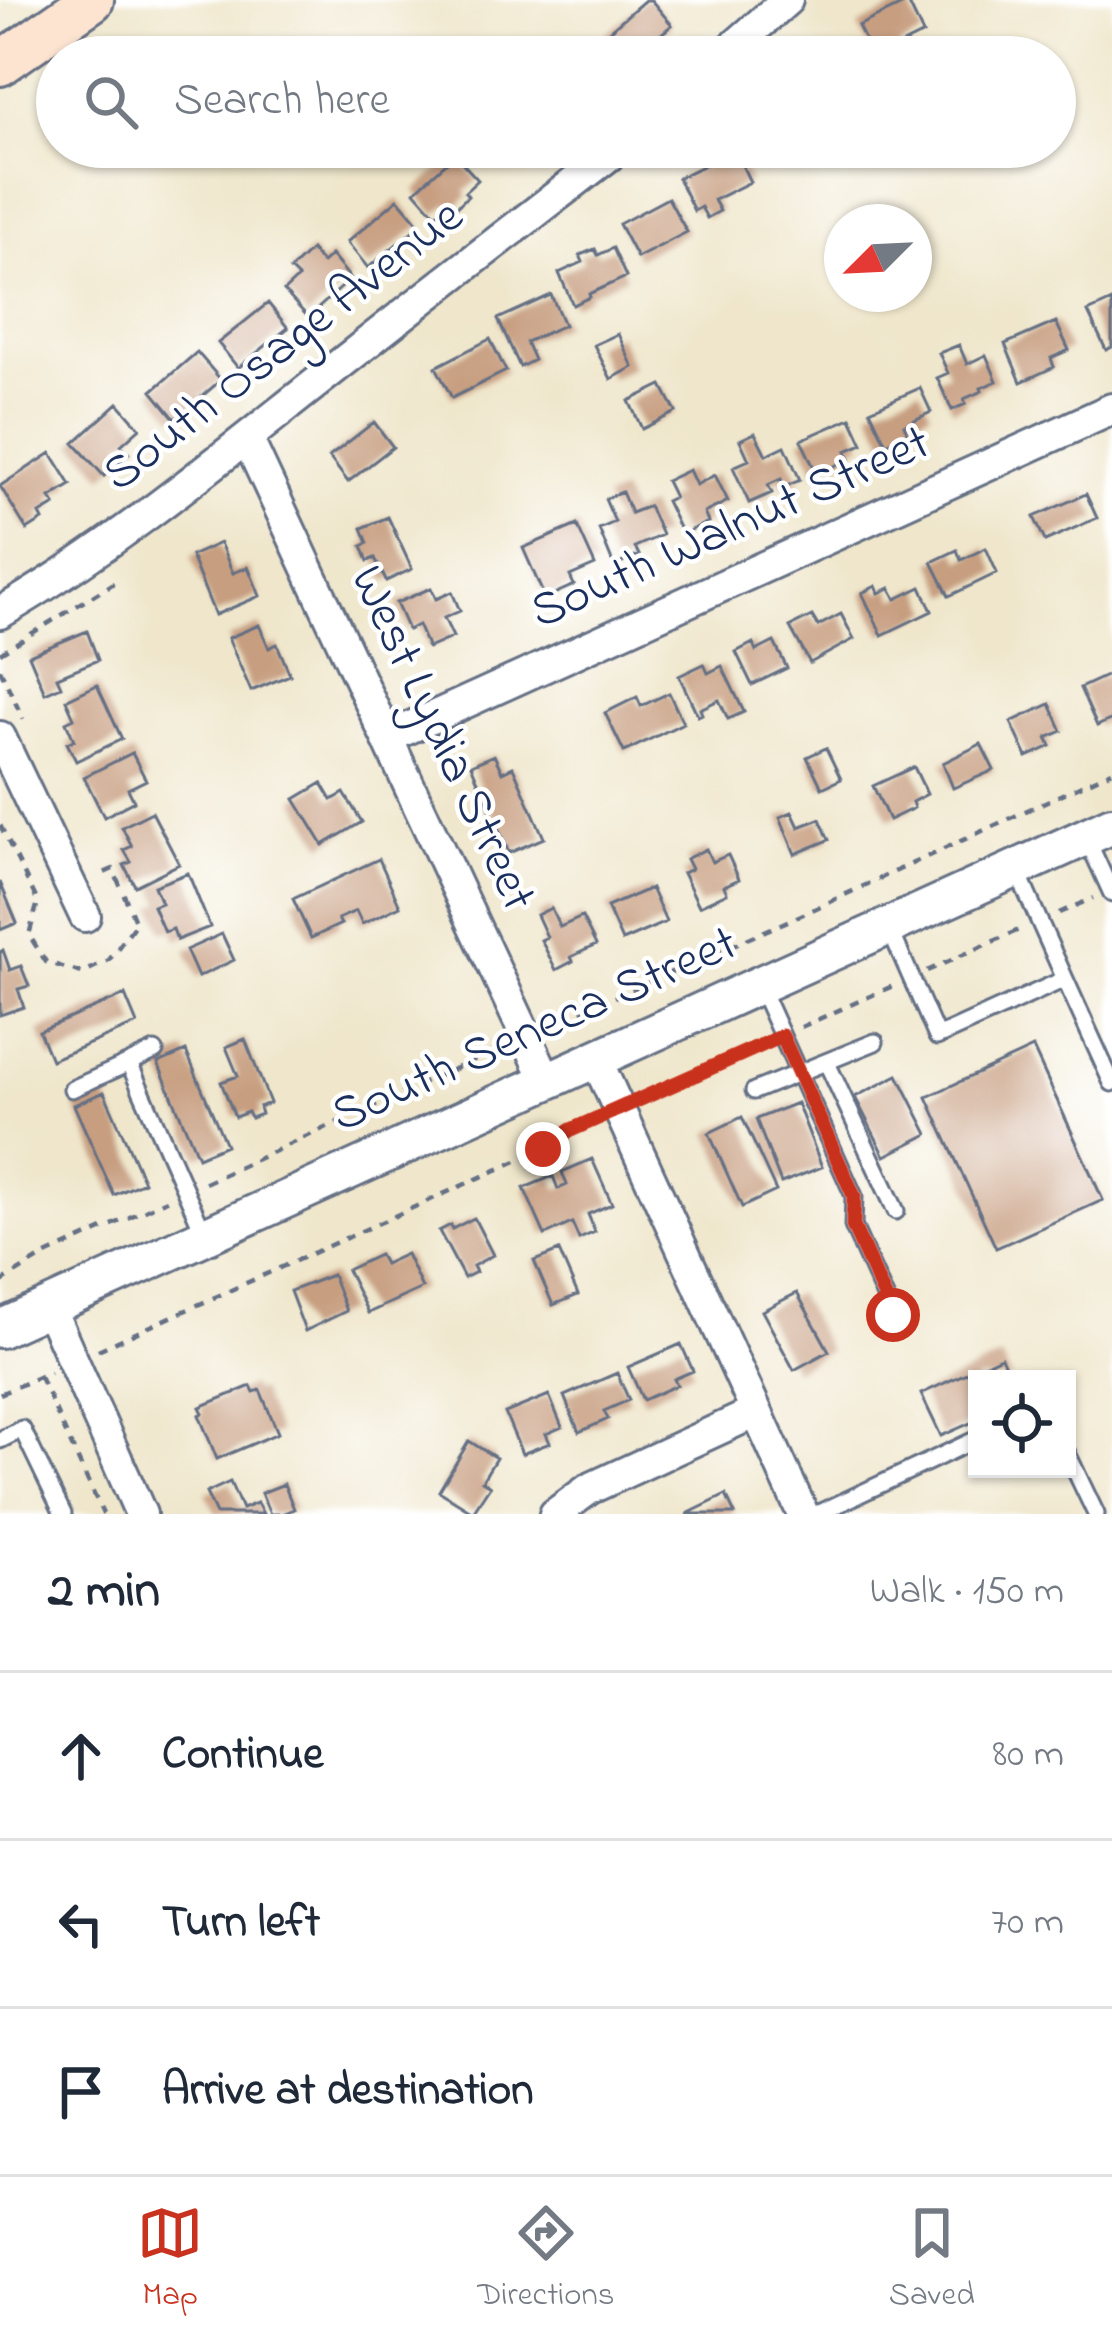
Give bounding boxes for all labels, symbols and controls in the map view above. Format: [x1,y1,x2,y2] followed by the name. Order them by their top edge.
[36,36,1076,168] search box
[78,69,144,135] icon: search
[174,69,390,135] text: Search here
[87,182,481,512] street label: South Osage Avenue
[824,204,932,312] north arrow
[519,407,943,651] street label: South Walnut Street
[328,554,554,924] street label: West Lydia Street
[320,908,750,1154] street label: South Seneca Street
[516,1122,570,1176] route end
[866,1288,920,1342] route start
[968,1370,1076,1478] map controls
[968,1370,1076,1478] button: locate
[48,1555,160,1630] text: 2 min
[870,1564,1064,1621] text: Walk · 150 m
[48,1723,114,1789] icon: ahead
[162,1723,323,1789] text: Continue
[993,1727,1064,1784] text: 80 m
[48,1891,114,1957] icon: left
[162,1891,320,1957] text: Turn left
[991,1895,1064,1952] text: 70 m
[48,2059,114,2125] icon: arrive
[162,2059,533,2125] text: Arrive at destination
[137,2200,203,2320] tab: Map
[477,2200,614,2320] tab: Directions
[889,2200,975,2320] tab: Saved

